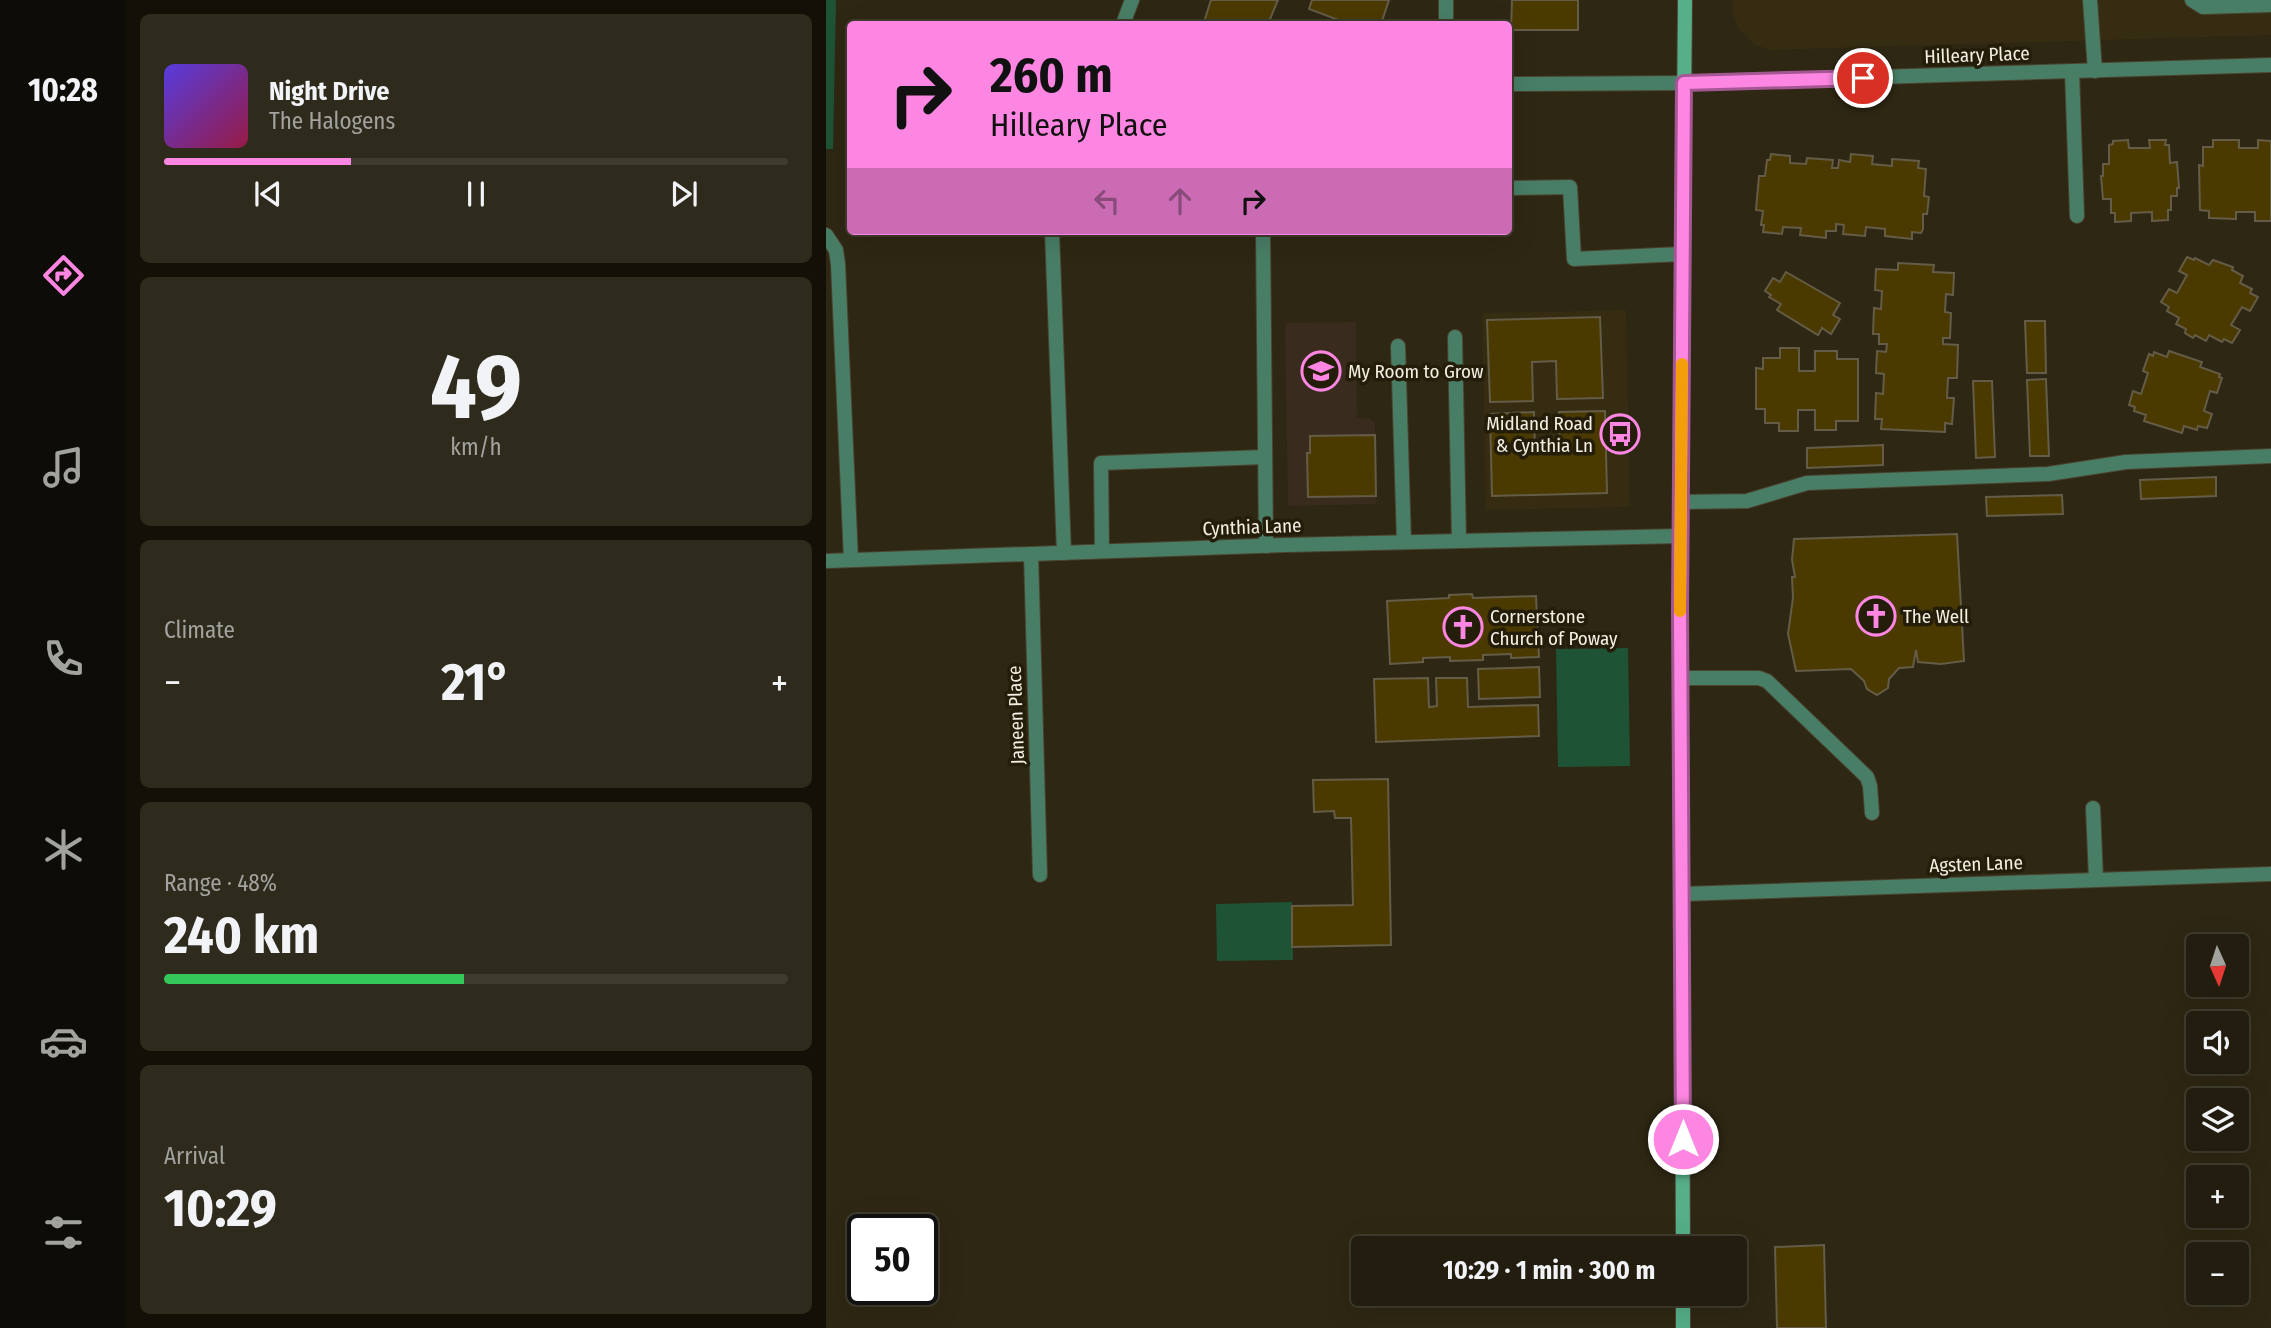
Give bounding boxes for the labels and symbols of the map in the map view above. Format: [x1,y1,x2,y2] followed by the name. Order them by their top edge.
[1924,42,2030,68] street label: Hilleary Place
[1833,48,1893,108] pin
[1300,350,1342,392] school or university icon: My Room to Grow
[1348,360,1484,383] place label: My Room to Grow
[1486,412,1593,457] place label: Midland Road & Cynthia Ln
[1599,413,1641,455] bus stop icon: Midland Road & Cynthia Ln
[1202,514,1302,540] street label: Cynthia Lane
[1855,595,1897,637] church icon: The Well
[1490,605,1618,650] place label: Cornerstone Church of Poway
[1903,605,1969,628] place label: The Well
[1442,606,1484,648] church icon: Cornerstone Church of Poway
[1003,665,1029,765] street label: Janeen Place
[1929,851,2023,877] street label: Agsten Lane
[2186,934,2249,998] north arrow
[1646,1102,1720,1176] position arrow
[847,1214,938,1305] speed limit sign: 50

